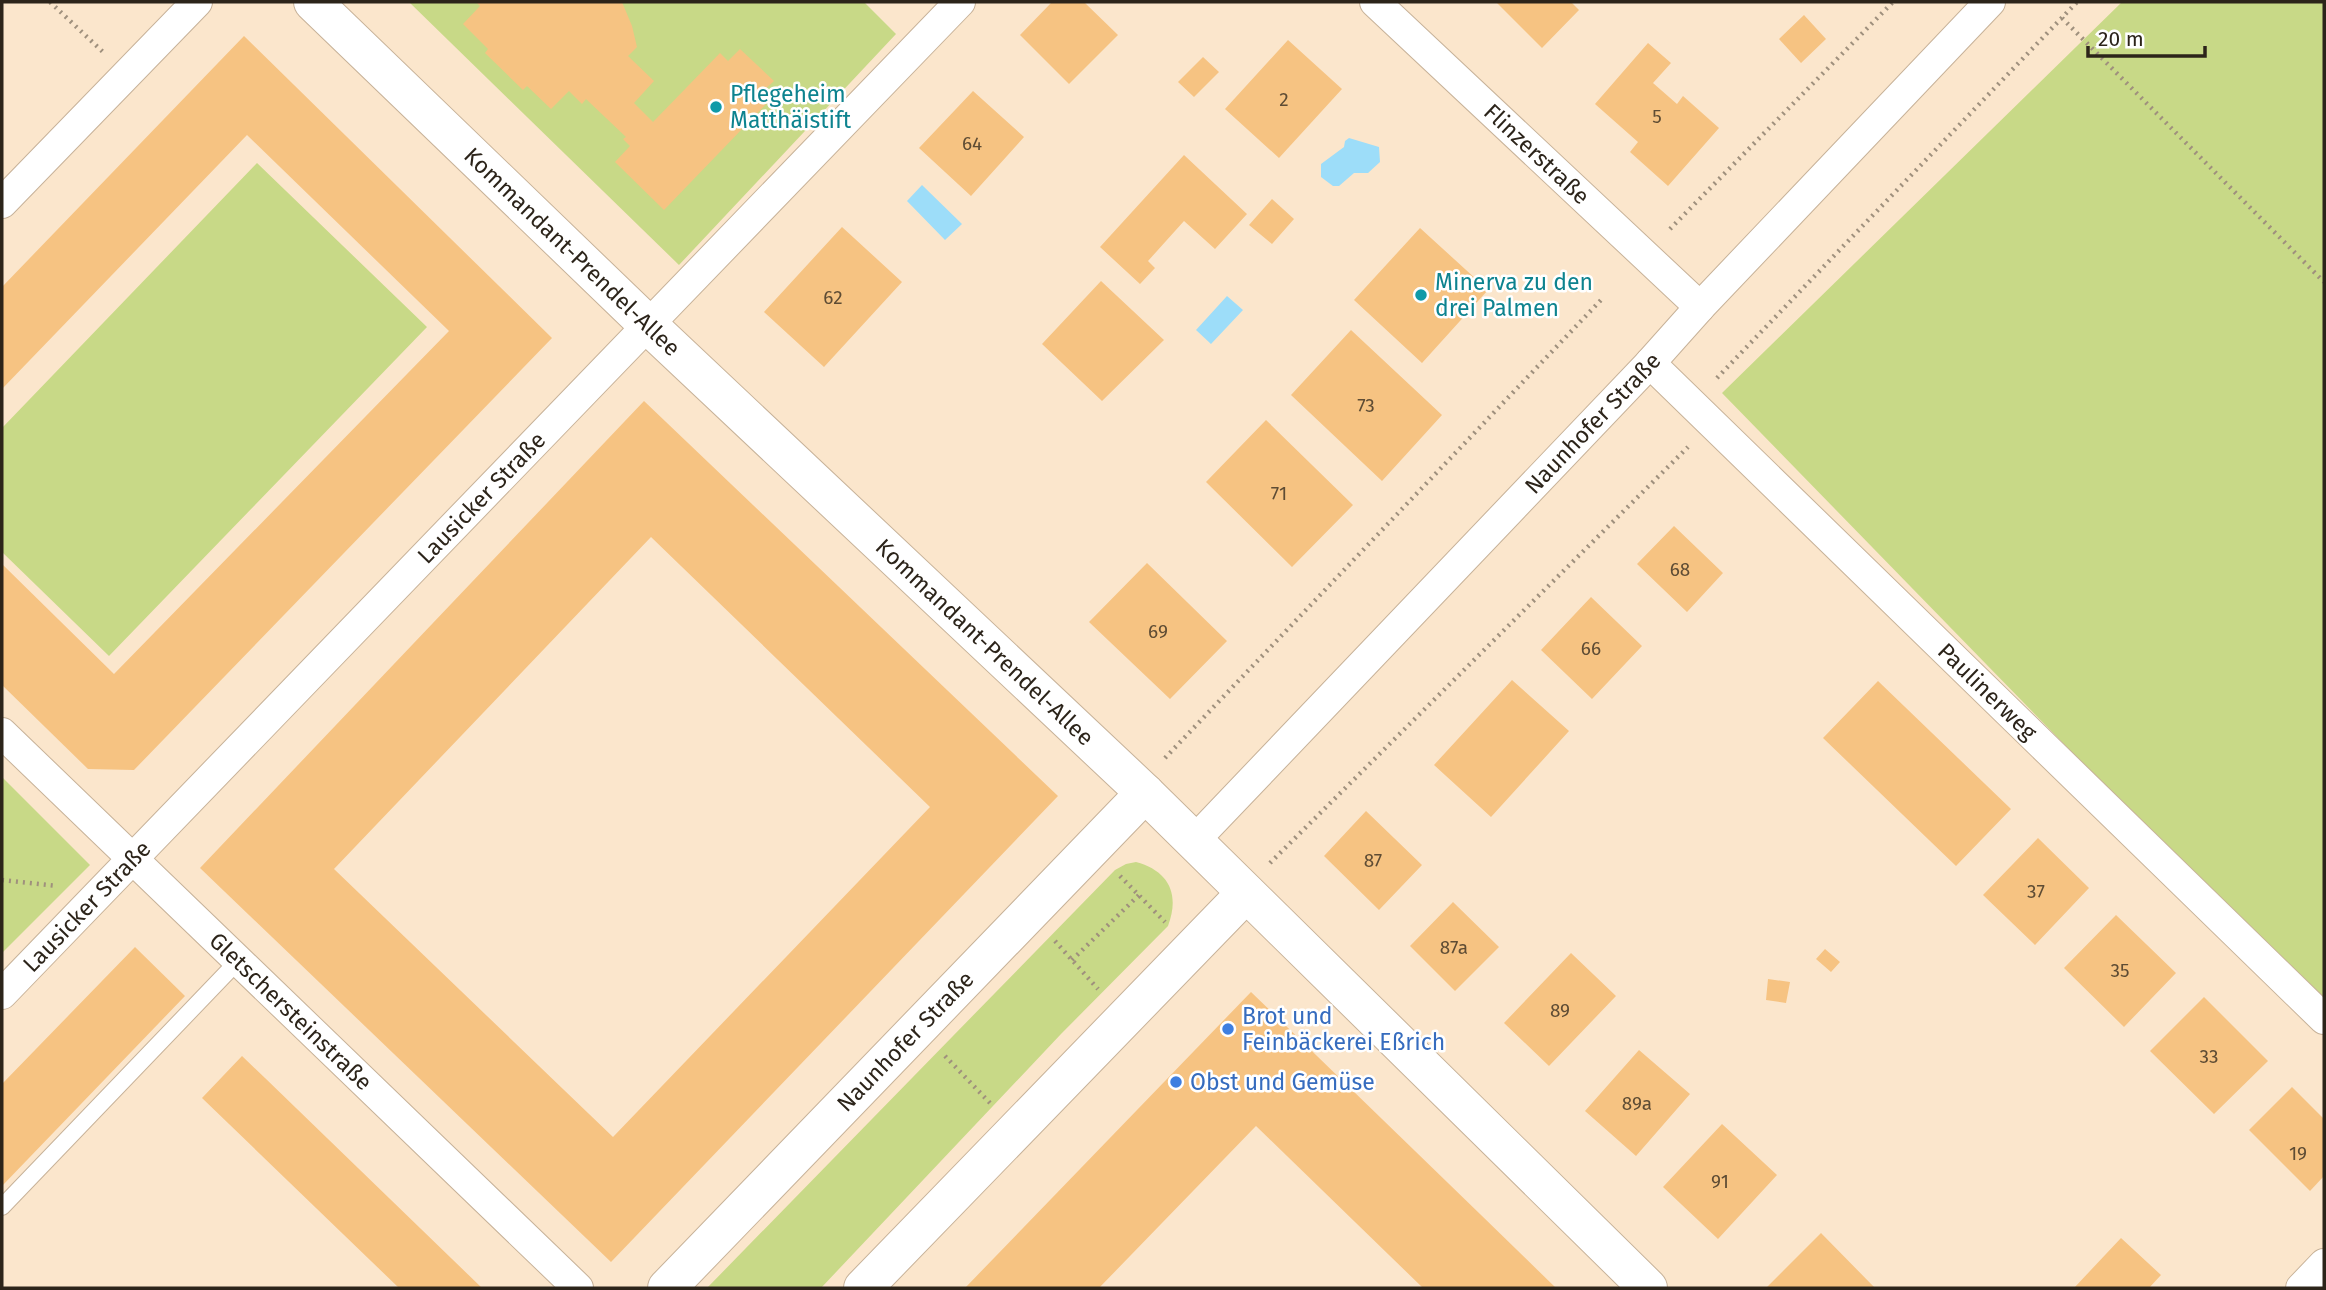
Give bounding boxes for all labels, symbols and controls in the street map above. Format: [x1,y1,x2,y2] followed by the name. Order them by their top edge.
[2088,14,2205,58] scale bar
[2098,26,2144,52] text: 20 m
[730,80,852,134] place label: Pflegeheim Matthäistift
[1279,88,1289,111] house number: 2
[1478,98,1596,210] street label: Flinzerstraße
[708,99,724,115] marker: Pflegeheim Matthäistift
[1652,105,1662,128] house number: 5
[962,132,982,155] house number: 64
[458,141,686,362] street label: Kommandant-Prendel-Allee
[1435,268,1593,322] place label: Minerva zu den drei Palmen
[823,286,843,309] house number: 62
[1413,287,1429,303] marker: Minerva zu den drei Palmen
[1519,347,1667,500] street label: Naunhofer Straße
[1357,394,1375,417] house number: 73
[411,426,551,569] street label: Lausicker Straße
[1271,482,1287,505] house number: 71
[870,533,1100,751] street label: Kommandant-Prendel-Allee
[1670,558,1690,581] house number: 68
[1148,620,1168,643] house number: 69
[1581,637,1601,660] house number: 66
[1932,637,2043,746] street label: Paulinerweg
[17,835,157,978] street label: Lausicker Straße
[1364,849,1382,872] house number: 87
[2027,880,2045,903] house number: 37
[203,926,378,1096] street label: Gletschersteinstraße
[1440,936,1468,959] house number: 87a
[2110,959,2130,982] house number: 35
[831,965,979,1117] street label: Naunhofer Straße
[1550,999,1570,1022] house number: 89
[1242,1002,1445,1056] place label: Brot und Feinbäckerei Eßrich
[1220,1021,1236,1037] marker: Brot und Feinbäckerei Eßrich
[2200,1045,2218,1068] house number: 33
[1190,1068,1375,1096] place label: Obst und Gemüse
[1168,1074,1184,1090] marker: Obst und Gemüse
[1622,1092,1652,1115] house number: 89a
[2289,1142,2307,1165] house number: 19
[1711,1170,1729,1193] house number: 91

